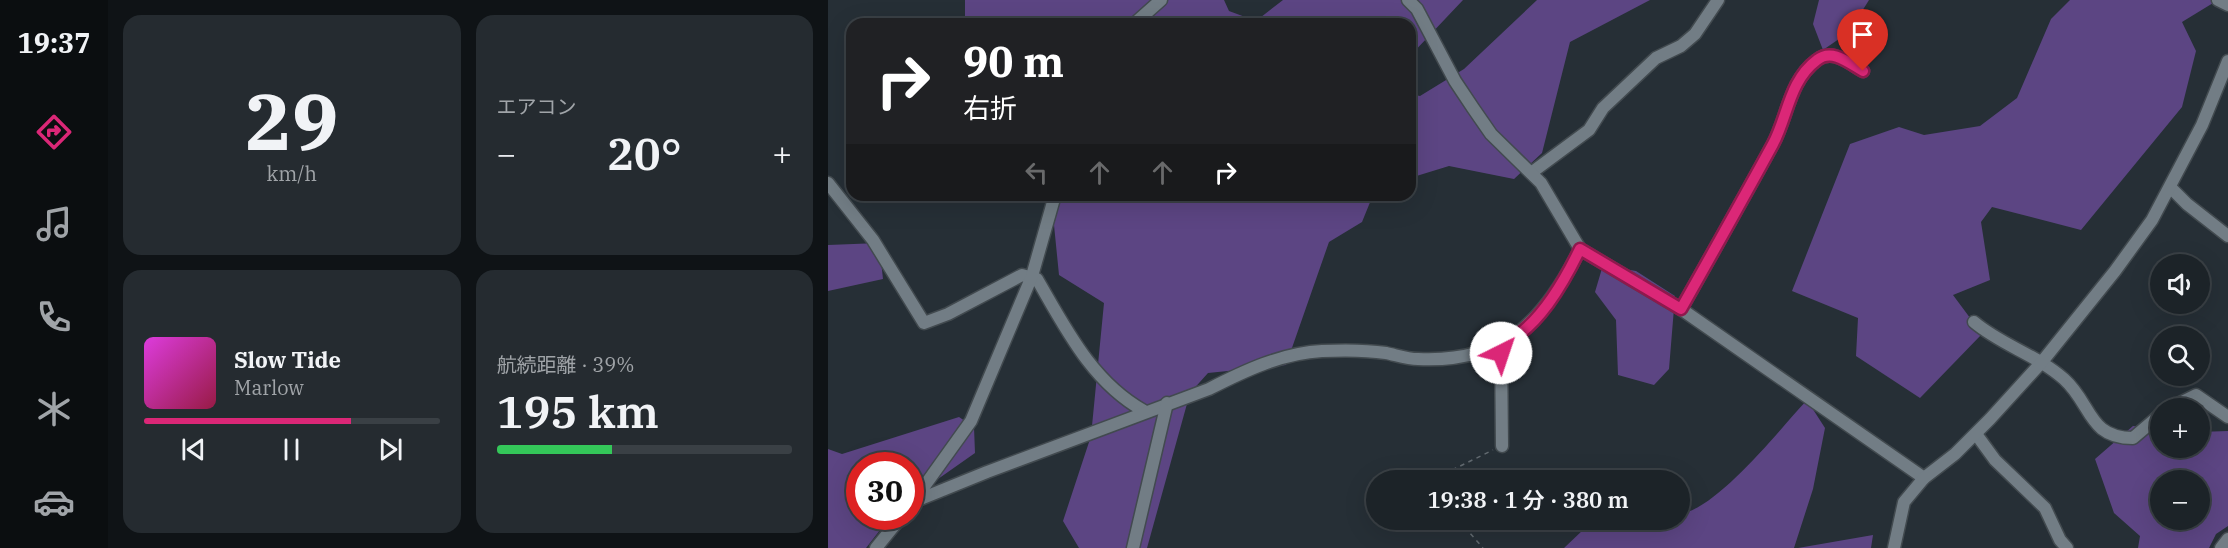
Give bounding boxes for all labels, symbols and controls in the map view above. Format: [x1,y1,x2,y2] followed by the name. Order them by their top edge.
[1837,9,1888,71] pin
[1846,18,1879,51] icon: arrive
[18,25,90,60] text: 19:37
[963,34,1064,89] text: 90 m
[864,42,942,120] icon: right
[245,70,339,171] text: 29
[963,90,1017,125] text: 右折
[497,93,577,120] text: エアコン
[33,111,75,153] icon: directions
[607,124,682,182] text: 20°
[497,132,516,175] text: −
[772,132,792,175] text: +
[1020,156,1053,189] icon: left
[1083,156,1116,189] icon: ahead
[1146,156,1179,189] icon: ahead
[1209,156,1242,189] icon: right
[266,160,317,187] text: km/h
[33,203,75,245] icon: music
[2150,254,2210,530] map controls
[2150,254,2210,314] button: sound
[33,296,75,338] icon: phone
[1469,321,1533,385] position arrow
[2150,326,2210,386] button: search
[234,345,341,374] text: Slow Tide
[497,351,635,378] text: 航続距離 · 39%
[234,374,304,401] text: Marlow
[497,382,659,440] text: 195 km
[33,388,75,430] icon: climate
[2150,398,2210,458] button: +
[177,433,210,466] icon: previous
[275,433,308,466] icon: pause
[374,433,407,466] icon: next
[846,452,924,530] speed limit sign: 30
[2150,470,2210,530] button: −
[33,481,75,523] icon: car
[1427,485,1629,514] text: 19:38 · 1 分 · 380 m

